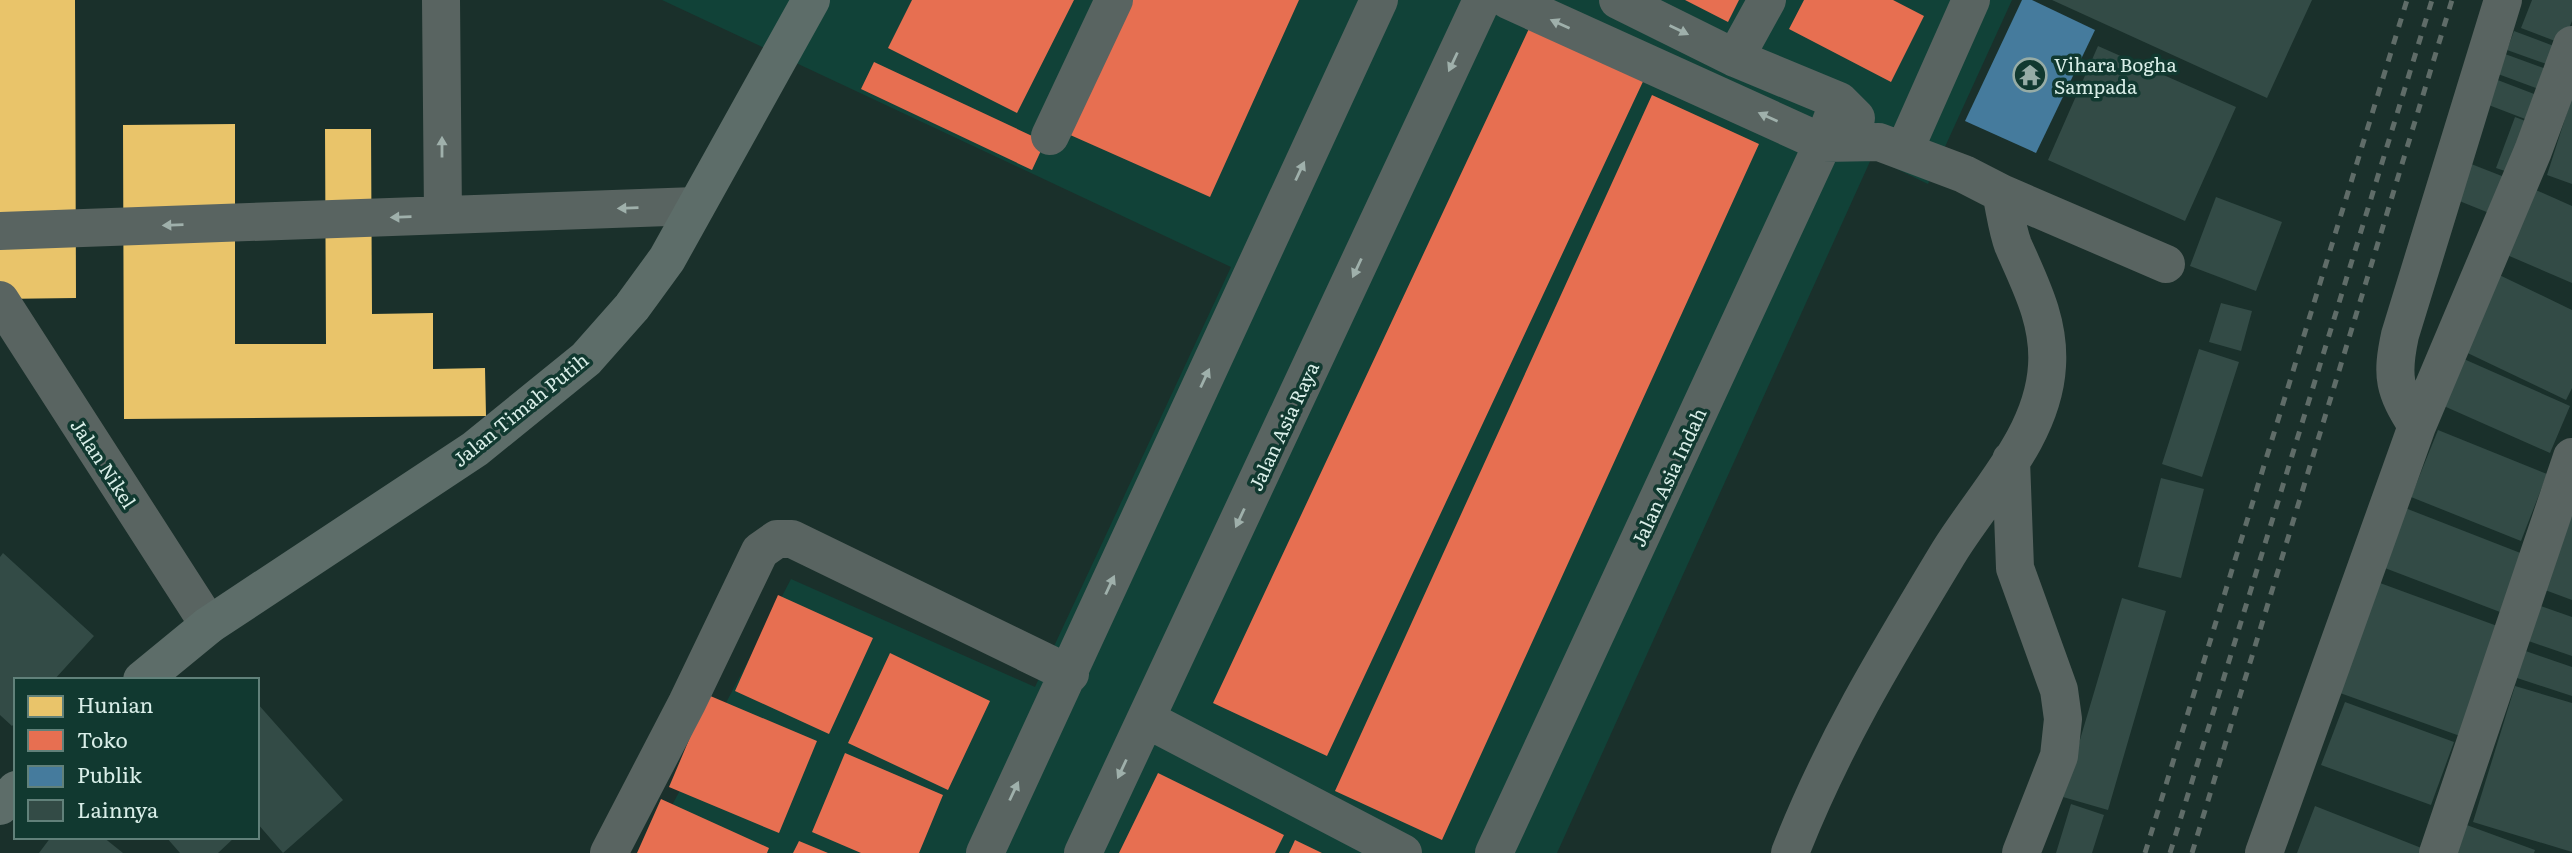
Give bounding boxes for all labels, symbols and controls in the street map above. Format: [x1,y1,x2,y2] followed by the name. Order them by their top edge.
[1550,18,1570,30] one-way arrow
[1669,25,1689,36] one-way arrow
[2054,50,2177,100] place label: Vihara Bogha Sampada
[1447,52,1459,72] one-way arrow
[2011,56,2049,94] temple icon: Vihara Bogha Sampada
[1757,111,1778,122] one-way arrow
[436,136,448,158] one-way arrow
[1295,161,1306,182] one-way arrow
[617,203,639,214] one-way arrow
[390,211,412,222] one-way arrow
[162,219,184,230] one-way arrow
[1351,258,1363,278] one-way arrow
[446,345,594,473] street label: Jalan Timah Putih
[1241,356,1325,495] street label: Jalan Asia Raya
[1199,368,1211,388] one-way arrow
[1624,403,1712,551] street label: Jalan Asia Indah
[65,413,143,513] street label: Jalan Nikel
[1234,508,1245,528] one-way arrow
[1105,575,1116,595] one-way arrow
[14,678,259,839] legend
[77,688,154,719] text: Hunian
[77,723,128,754] text: Toko
[77,758,142,789] text: Publik
[1117,759,1128,779] one-way arrow
[1009,781,1020,801] one-way arrow
[77,793,159,824] text: Lainnya

